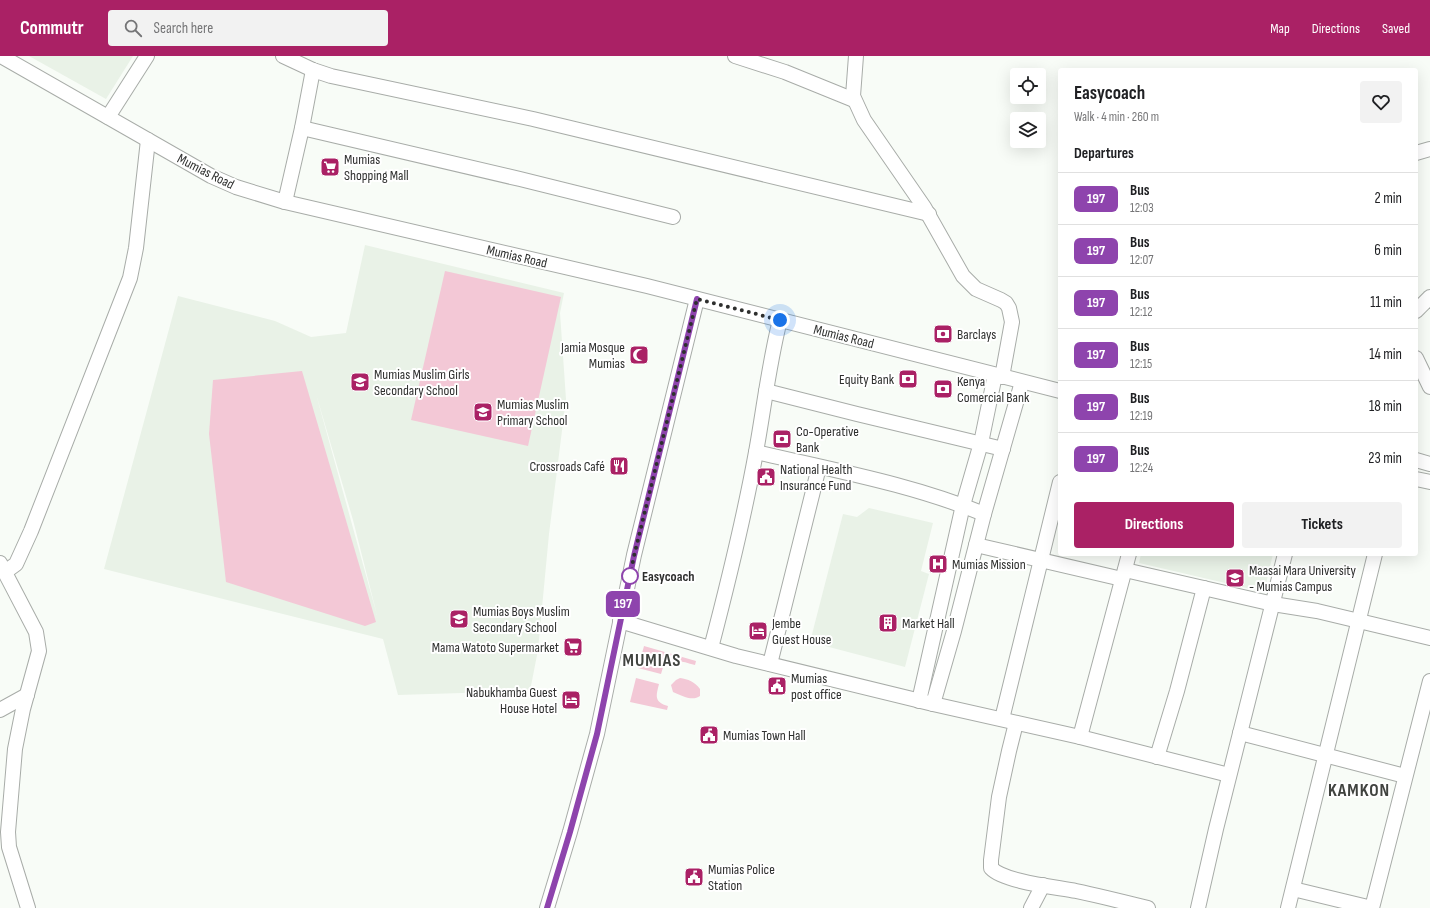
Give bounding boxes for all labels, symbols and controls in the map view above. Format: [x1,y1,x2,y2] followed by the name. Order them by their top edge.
[108,10,388,46] search box
[20,17,84,40] text: Commutr
[122,17,144,39] icon: search
[154,19,213,38] text: Search here
[1270,20,1290,37] text: Map
[1312,20,1360,37] text: Directions
[1382,20,1410,37] text: Saved
[1010,68,1046,148] map controls
[1010,68,1046,104] button: locate
[1360,81,1402,123] button: heart
[1074,82,1145,105] text: Easycoach
[1074,109,1159,125] text: Walk · 4 min · 260 m
[1010,112,1046,148] button: layers
[1074,144,1134,163] text: Departures
[174,150,237,193] street label: Mumias Road
[344,151,409,184] place label: Mumias Shopping Mall
[319,156,341,178] supermarket icon: Mumias Shopping Mall
[1130,181,1149,200] text: Bus
[1375,189,1402,208] text: 2 min
[1087,190,1105,207] text: 197
[1130,200,1154,216] text: 12:03
[1130,233,1149,252] text: Bus
[485,241,549,272] street label: Mumias Road
[1374,241,1402,260] text: 6 min
[1087,242,1105,259] text: 197
[1130,252,1153,268] text: 12:07
[1130,285,1149,304] text: Bus
[1370,293,1402,312] text: 11 min
[1087,294,1105,311] text: 197
[1130,304,1153,320] text: 12:12
[770,310,790,330] your location
[812,321,876,352] street label: Mumias Road
[932,323,954,345] bank icon: Barclays
[957,326,996,343] place label: Barclays
[1130,337,1149,356] text: Bus
[560,339,625,372] place label: Jamia Mosque Mumias
[628,344,650,366] mosque icon: Jamia Mosque Mumias
[1369,345,1402,364] text: 14 min
[1087,346,1105,363] text: 197
[1130,356,1152,372] text: 12:15
[374,366,470,399] place label: Mumias Muslim Girls Secondary School
[897,368,919,390] bank icon: Equity Bank
[349,371,371,393] school or university icon: Mumias Muslim Girls Secondary School
[839,371,895,388] place label: Equity Bank
[957,373,1030,406] place label: Kenya Comercial Bank
[932,378,954,400] bank icon: Kenya Comercial Bank
[1130,389,1149,408] text: Bus
[497,396,569,429] place label: Mumias Muslim Primary School
[1369,397,1402,416] text: 18 min
[1087,398,1105,415] text: 197
[472,401,494,423] school or university icon: Mumias Muslim Primary School
[1130,408,1153,424] text: 12:19
[796,423,859,456] place label: Co-Operative Bank
[771,428,793,450] bank icon: Co-Operative Bank
[1130,441,1149,460] text: Bus
[1368,449,1402,468] text: 23 min
[1087,450,1105,467] text: 197
[608,455,630,477] restaurant icon: Crossroads Café
[529,458,605,475] place label: Crossroads Café
[1130,460,1153,476] text: 12:24
[780,461,852,494] place label: National Health Insurance Fund
[755,466,777,488] public building icon: National Health Insurance Fund
[1074,502,1234,548] button: Directions
[1242,502,1402,548] button: Tickets
[927,553,949,575] hospital icon: Mumias Mission
[952,556,1026,573] place label: Mumias Mission
[1249,562,1357,595] place label: Maasai Mara University - Mumias Campus
[621,567,639,585] marker: Easycoach
[1224,567,1246,589] school or university icon: Maasai Mara University - Mumias Campus
[642,568,695,585] place label: Easycoach
[600,591,646,617] line badge: 197
[614,595,632,612] text: 197
[473,603,570,636] place label: Mumias Boys Muslim Secondary School
[448,608,470,630] school or university icon: Mumias Boys Muslim Secondary School
[877,612,899,634] building icon: Market Hall
[771,615,831,648] place label: Jembe Guest House
[902,615,955,632] place label: Market Hall
[747,620,769,642] hotel icon: Jembe Guest House
[562,636,584,658] supermarket icon: Mama Watoto Supermarket
[432,639,559,656] place label: Mama Watoto Supermarket
[623,650,681,671] district label: MUMIAS
[791,670,842,703] place label: Mumias post office
[766,675,788,697] public building icon: Mumias post office
[466,684,557,717] place label: Nabukhamba Guest House Hotel
[560,689,582,711] hotel icon: Nabukhamba Guest House Hotel
[698,724,720,746] public building icon: Mumias Town Hall
[723,727,806,744] place label: Mumias Town Hall
[1328,780,1390,801] district label: KAMKON
[708,861,775,894] place label: Mumias Police Station
[683,866,705,888] public building icon: Mumias Police Station

